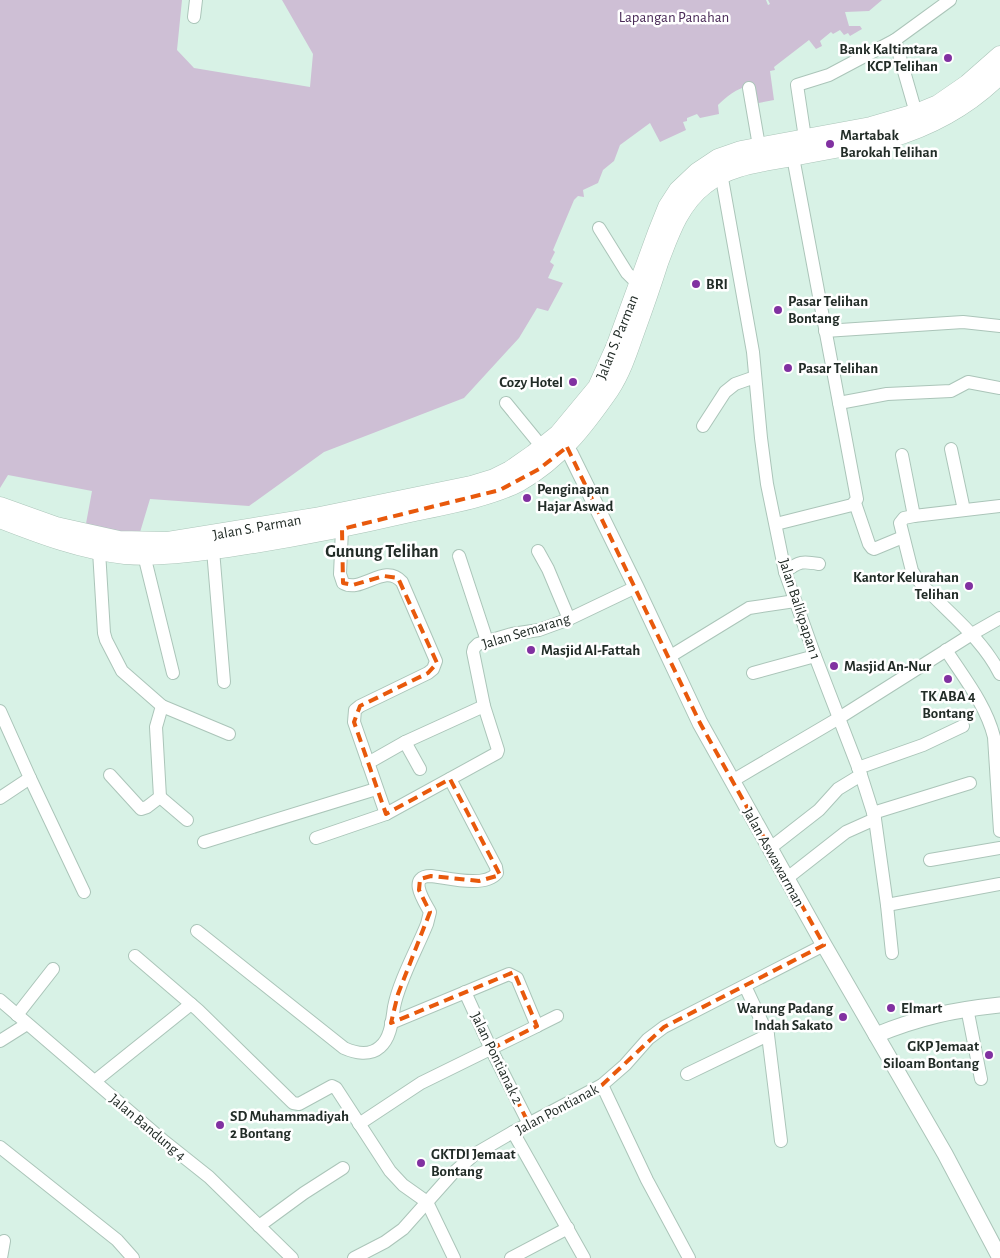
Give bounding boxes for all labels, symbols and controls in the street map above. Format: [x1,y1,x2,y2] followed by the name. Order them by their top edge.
[619,10,729,25] park label: Lapangan Panahan
[839,42,938,74] place label: Bank Kaltimtara KCP Telihan
[942,52,954,64] marker: Bank Kaltimtara KCP Telihan
[840,128,938,160] place label: Martabak Barokah Telihan
[824,138,836,150] marker: Martabak Barokah Telihan
[706,277,728,292] place label: BRI
[690,278,702,290] marker: BRI
[594,293,641,382] street label: Jalan S. Parman
[788,294,868,326] place label: Pasar Telihan Bontang
[772,304,784,316] marker: Pasar Telihan Bontang
[798,361,878,376] place label: Pasar Telihan
[782,362,794,374] marker: Pasar Telihan
[499,375,563,390] place label: Cozy Hotel
[567,376,579,388] marker: Cozy Hotel
[537,482,614,514] place label: Penginapan Hajar Aswad
[521,492,533,504] marker: Penginapan Hajar Aswad
[212,512,303,543] street label: Jalan S. Parman
[325,543,439,561] district label: Gunung Telihan
[776,557,823,662] street label: Jalan Balikpapan 1
[853,570,959,602] place label: Kantor Kelurahan Telihan
[963,580,975,592] marker: Kantor Kelurahan Telihan
[480,611,572,652] street label: Jalan Semarang
[541,643,640,658] place label: Masjid Al-Fattah
[525,644,537,656] marker: Masjid Al-Fattah
[844,659,932,674] place label: Masjid An-Nur
[828,660,840,672] marker: Masjid An-Nur
[942,673,954,685] marker: TK ABA 4 Bontang
[920,689,976,721] place label: TK ABA 4 Bontang
[740,805,807,909] street label: Jalan Aswawarman
[737,1001,833,1033] place label: Warung Padang Indah Sakato
[901,1001,942,1016] place label: Elmart
[885,1002,897,1014] marker: Elmart
[468,1010,525,1107] street label: Jalan Pontianak 2
[837,1011,849,1023] marker: Warung Padang Indah Sakato
[883,1039,979,1071] place label: GKP Jemaat Siloam Bontang
[983,1049,995,1061] marker: GKP Jemaat Siloam Bontang
[514,1081,601,1137] street label: Jalan Pontianak
[107,1091,189,1164] street label: Jalan Bandung 4
[230,1109,349,1141] place label: SD Muhammadiyah 2 Bontang
[214,1119,226,1131] marker: SD Muhammadiyah 2 Bontang
[431,1147,516,1179] place label: GKTDI Jemaat Bontang
[415,1157,427,1169] marker: GKTDI Jemaat Bontang

